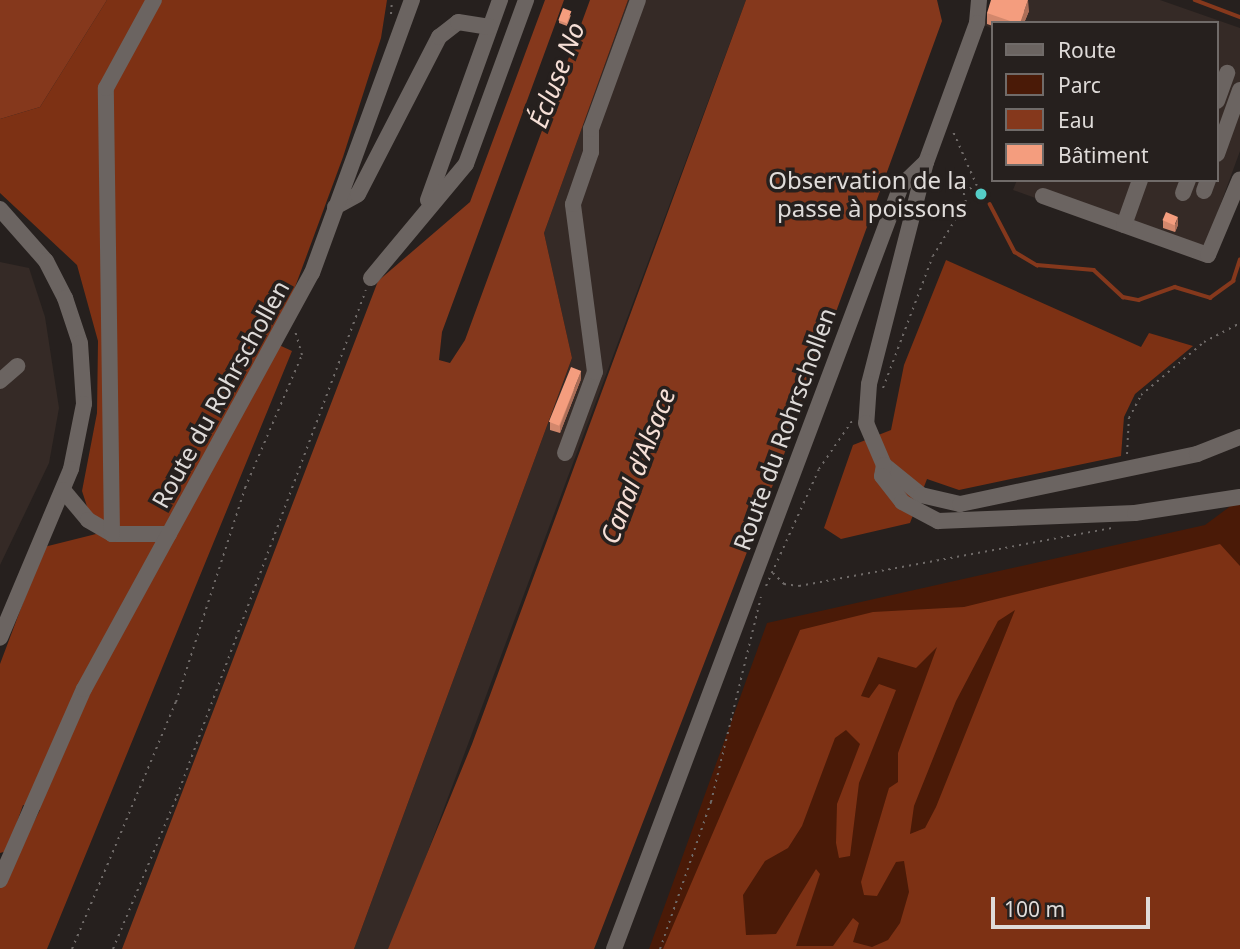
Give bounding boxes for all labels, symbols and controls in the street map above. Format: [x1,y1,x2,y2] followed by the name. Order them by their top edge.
[523,18,591,132] water label: Écluse No
[992,21,1219,182] legend
[1058,36,1116,64] text: Route
[1058,71,1101,99] text: Parc
[1058,106,1094,134] text: Eau
[1058,141,1148,169] text: Bâtiment
[768,166,967,222] place label: Observation de la passe à poissons
[973,186,989,202] marker: Observation de la passe à poissons
[145,275,295,513] street label: Route du Rohrschollen
[727,304,841,554] street label: Route du Rohrschollen
[594,384,682,548] water label: Canal d'Alsace
[995,883,1154,927] scale bar
[1004,895,1065,923] text: 100 m

